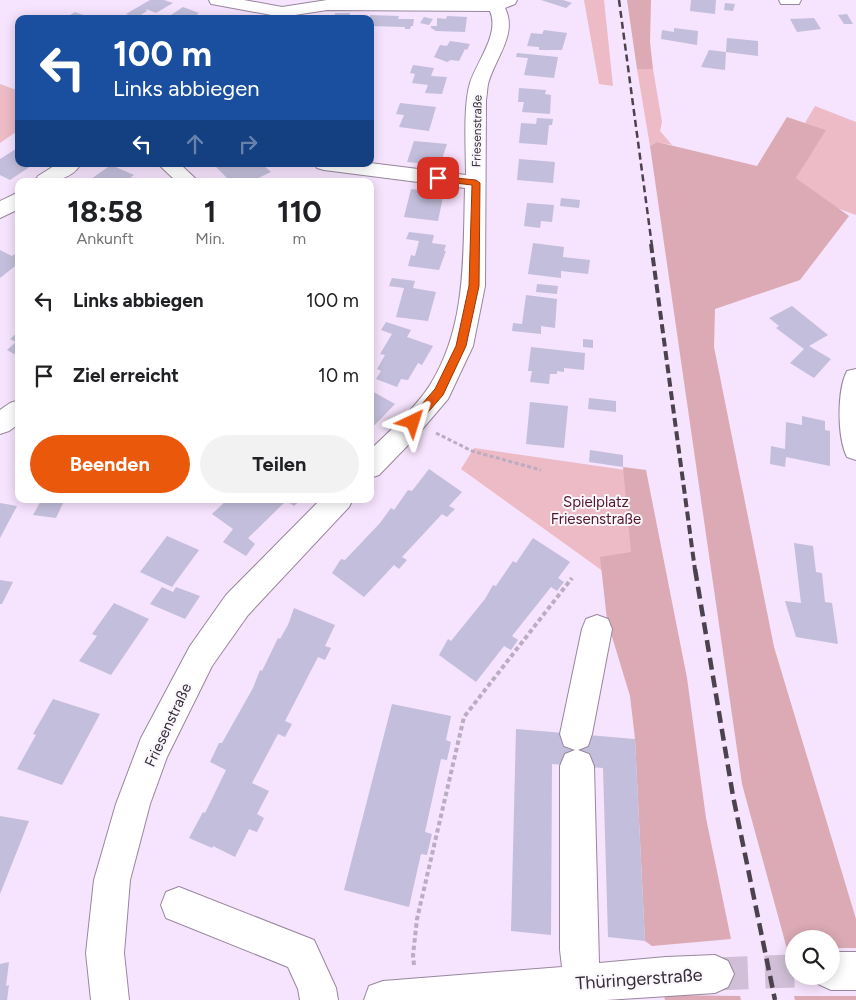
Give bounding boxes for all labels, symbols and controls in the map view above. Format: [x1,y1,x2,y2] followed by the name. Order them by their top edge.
[113,33,212,75] text: 100 m
[30,35,95,100] icon: left
[113,75,260,102] text: Links abbiegen
[469,94,485,167] street label: Friesenstraße
[128,130,156,158] icon: left
[181,130,209,158] icon: ahead
[234,130,262,158] icon: right
[417,157,459,199] pin
[424,164,452,192] icon: arrive
[67,193,143,230] text: 18:58
[204,193,216,230] text: 1
[277,193,322,230] text: 110
[76,229,134,248] text: Ankunft
[195,229,225,248] text: Min.
[293,229,306,248] text: m
[30,287,58,315] icon: left
[73,289,204,312] text: Links abbiegen
[306,289,359,312] text: 100 m
[30,362,58,390] icon: arrive
[73,364,179,387] text: Ziel erreicht
[318,364,359,387] text: 10 m
[386,395,438,447] position arrow
[30,435,190,493] button: Beenden
[200,435,359,493] button: Teilen
[551,493,641,528] park label: Spielplatz Friesenstraße
[141,680,195,770] street label: Friesenstraße
[785,930,840,985] map controls
[785,930,840,985] button: search
[575,964,703,994] street label: Thüringerstraße

